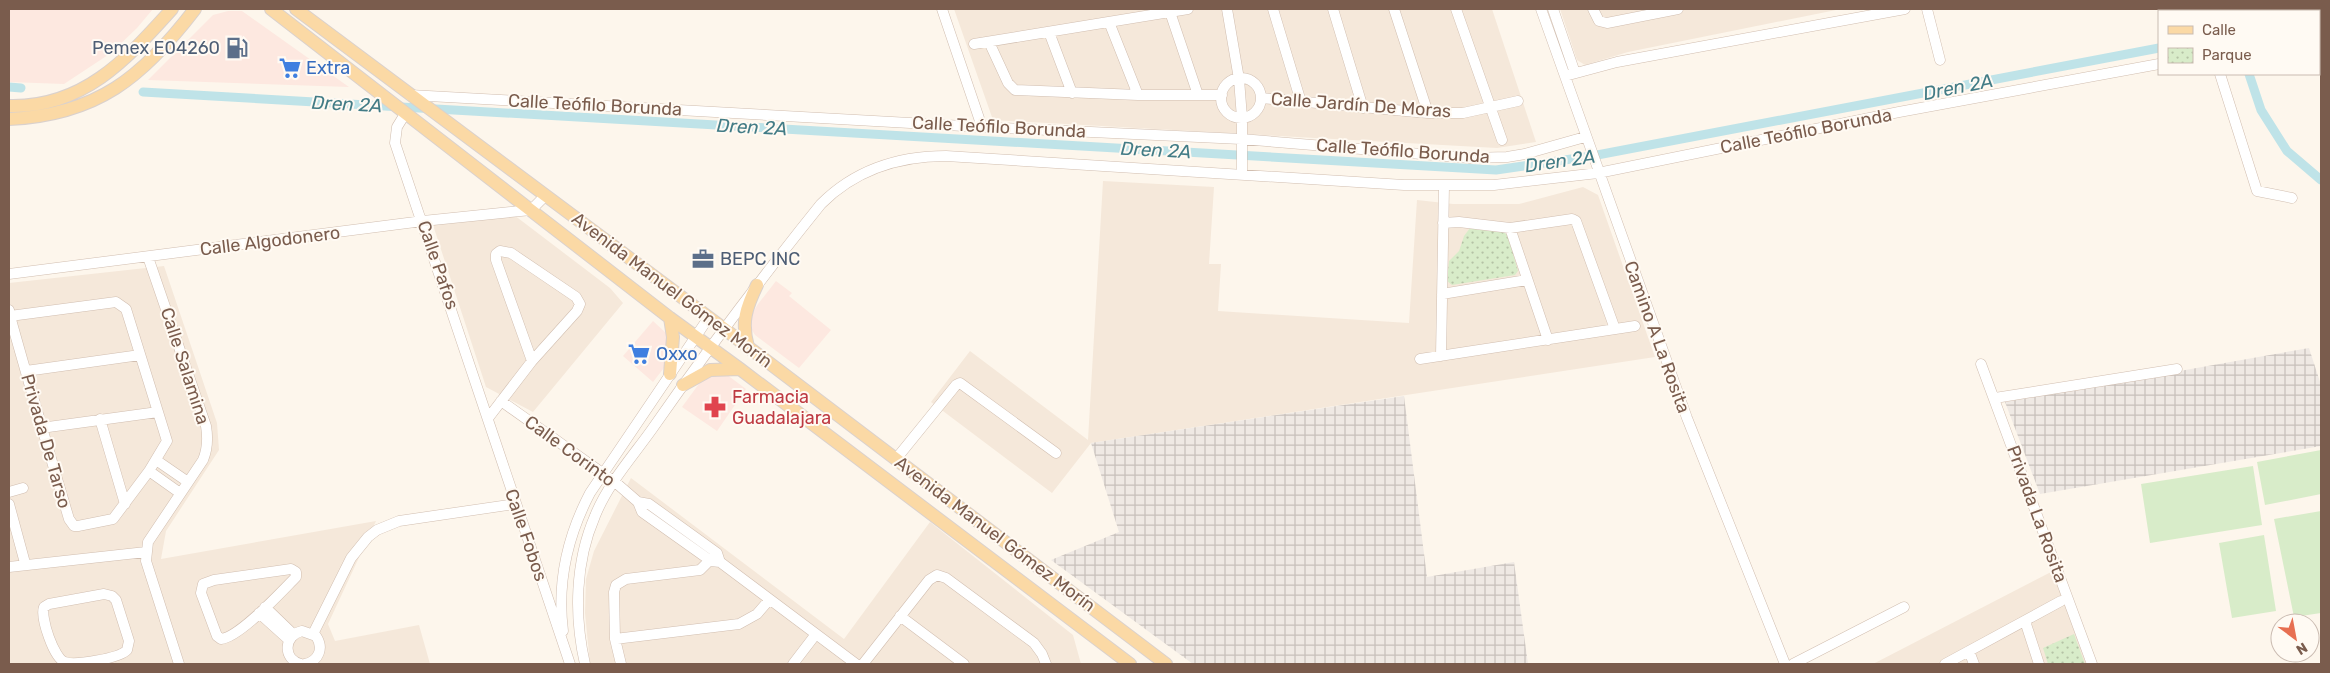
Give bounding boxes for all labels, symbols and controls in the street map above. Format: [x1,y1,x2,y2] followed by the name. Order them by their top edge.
[2158,10,2320,75] legend
[2202,21,2236,39] text: Calle
[224,35,250,61] fuel station icon: Pemex E04260
[92,37,220,59] place label: Pemex E04260
[2202,46,2252,64] text: Parque
[277,55,303,81] supermarket icon: Extra
[306,57,350,79] place label: Extra
[1921,69,1995,105] water label: Dren 2A
[1270,88,1452,122] street label: Calle Jardín De Moras
[507,89,683,121] street label: Calle Teófilo Borunda
[311,91,383,117] water label: Dren 2A
[1718,104,1894,158] street label: Calle Teófilo Borunda
[911,111,1087,143] street label: Calle Teófilo Borunda
[716,114,788,140] water label: Dren 2A
[1315,134,1491,168] street label: Calle Teófilo Borunda
[1120,137,1192,163] water label: Dren 2A
[1523,145,1597,177] water label: Dren 2A
[567,207,777,373] street label: Avenida Manuel Gómez Morín
[413,218,463,312] street label: Calle Pafos
[199,221,341,261] street label: Calle Algodonero
[690,246,716,272] office icon: BEPC INC
[720,248,800,270] place label: BEPC INC
[1619,258,1695,416] street label: Camino A La Rosita
[156,305,214,427] street label: Calle Salamina
[626,341,652,367] supermarket icon: Oxxo
[656,343,698,365] place label: Oxxo
[16,371,76,511] street label: Privada De Tarso
[732,386,831,429] place label: Farmacia Guadalajara
[702,394,728,420] pharmacy icon: Farmacia Guadalajara
[520,411,620,491] street label: Calle Corinto
[2002,442,2072,586] street label: Privada La Rosita
[890,451,1100,617] street label: Avenida Manuel Gómez Morín
[500,486,552,584] street label: Calle Fobos
[2270,613,2320,663] north arrow
[2293,639,2310,658] text: N

